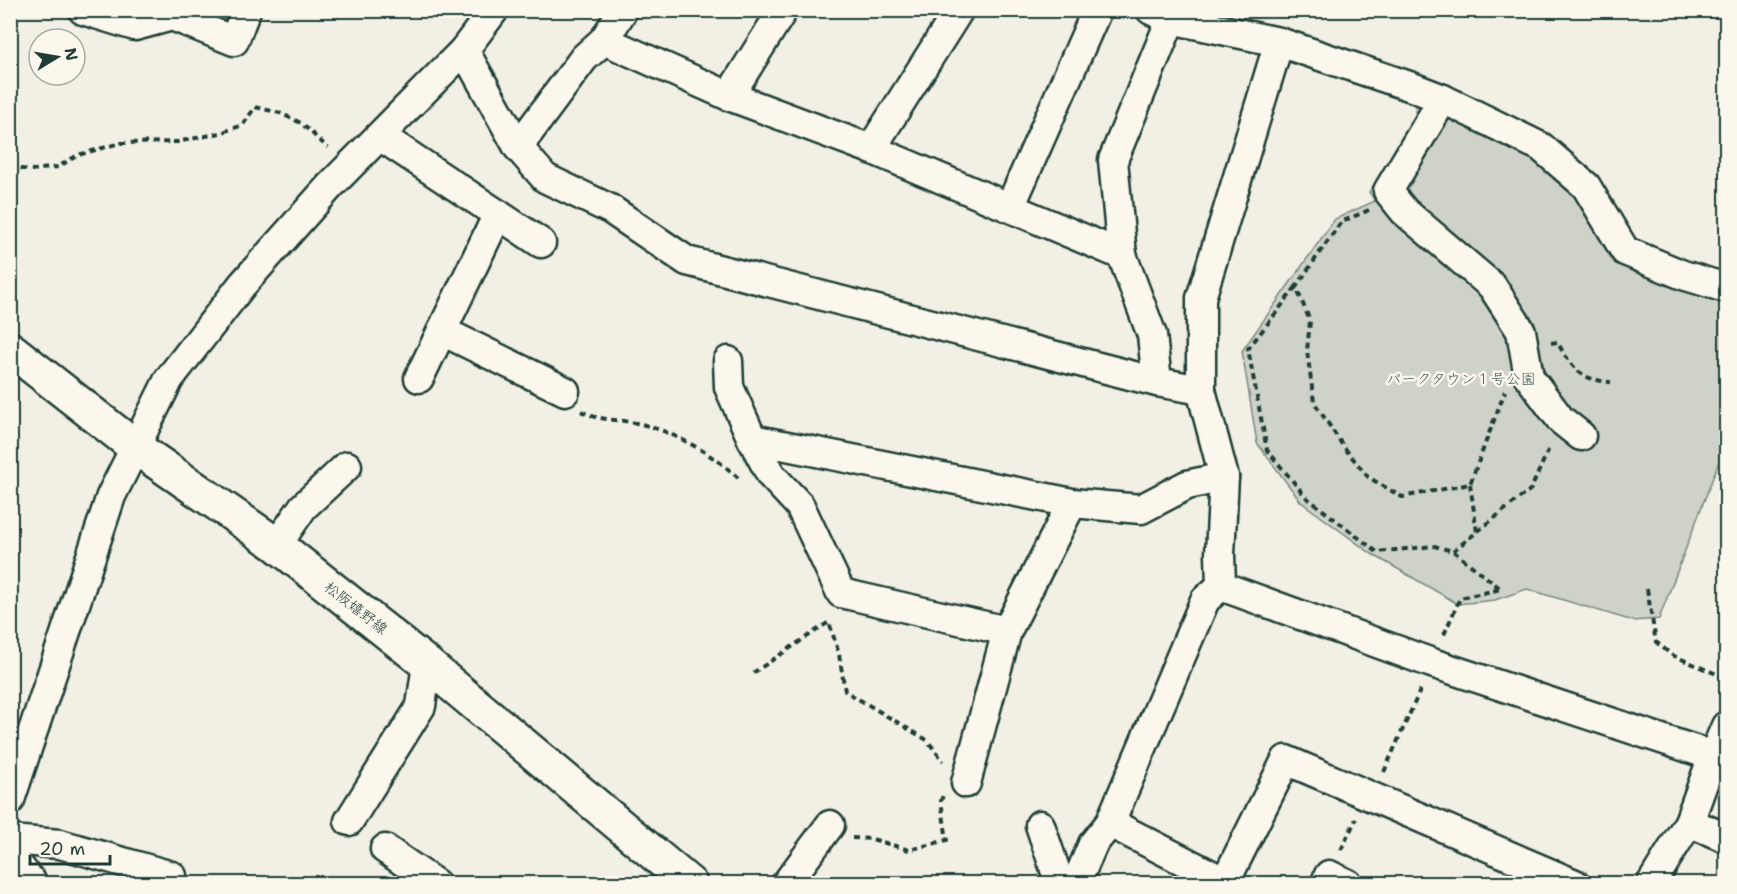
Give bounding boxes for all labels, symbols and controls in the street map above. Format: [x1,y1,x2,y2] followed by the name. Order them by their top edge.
[27,27,87,87] north arrow
[60,46,83,62] text: N
[1386,369,1536,389] park label: パークタウン１号公園
[320,577,392,639] street label: 松阪嬉野線
[30,828,110,866] scale bar
[39,837,85,861] text: 20 m

